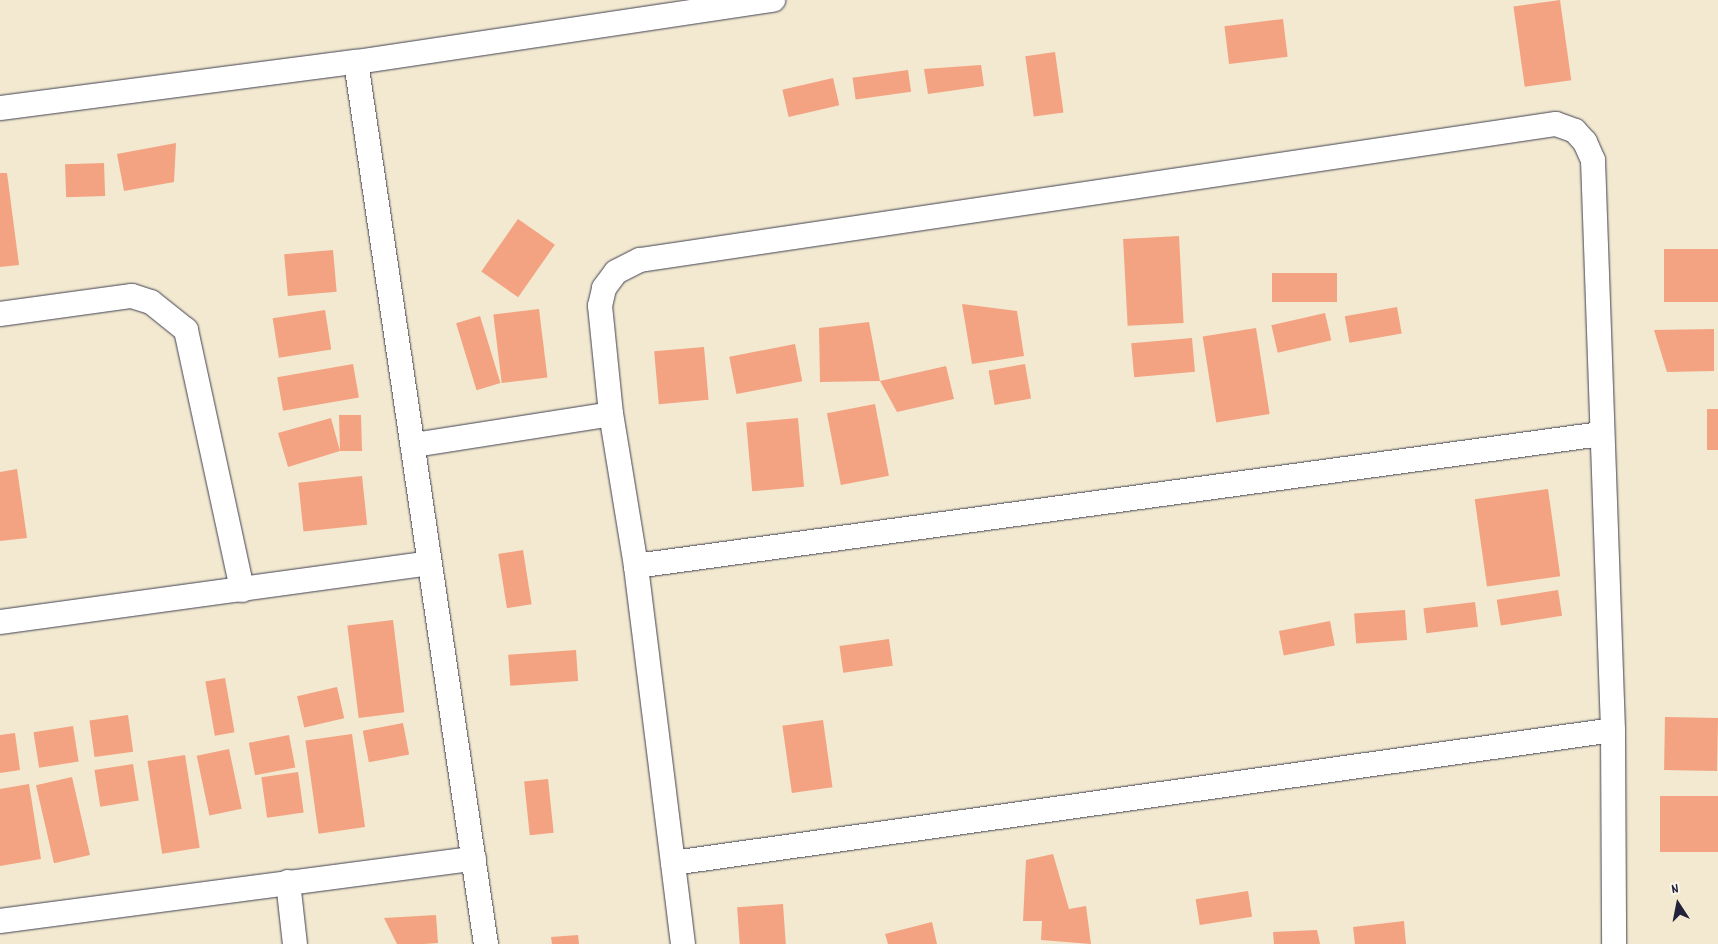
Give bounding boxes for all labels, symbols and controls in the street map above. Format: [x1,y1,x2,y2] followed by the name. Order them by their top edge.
[1653,879,1703,929] north arrow
[1670,879,1680,900] text: N

